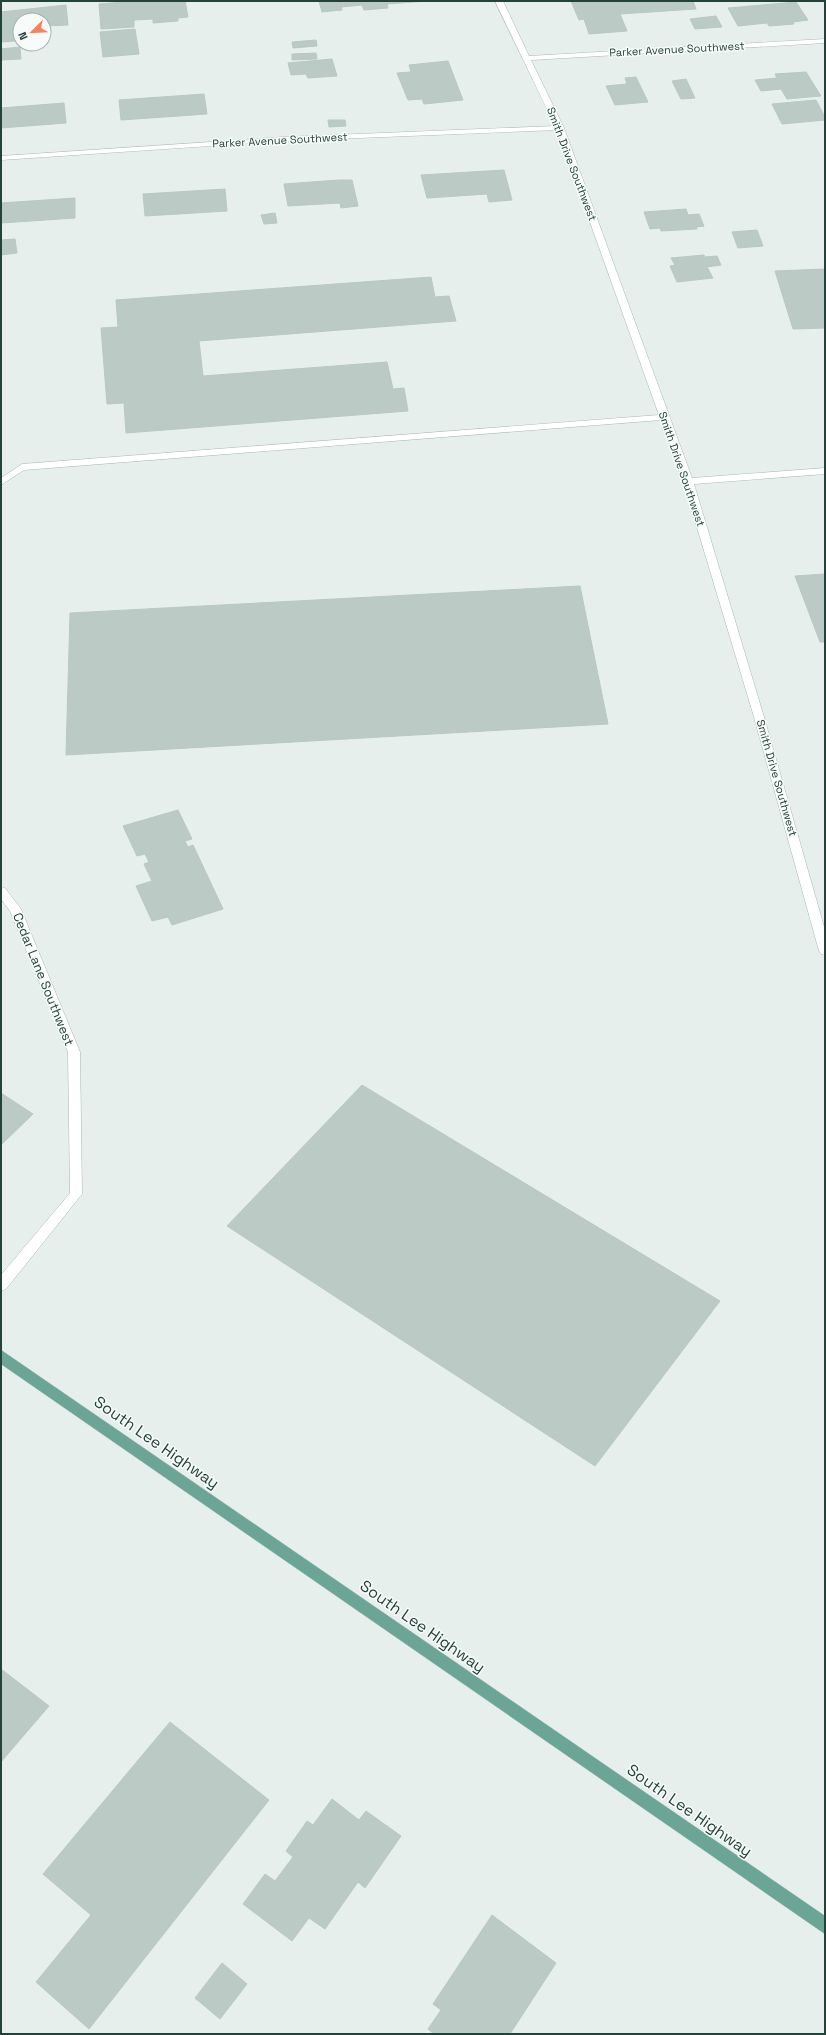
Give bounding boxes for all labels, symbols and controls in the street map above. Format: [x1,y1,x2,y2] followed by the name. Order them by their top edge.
[12,12,52,52] north arrow
[15,30,31,42] text: N
[609,38,745,60] street label: Parker Avenue Southwest
[544,105,600,223] street label: Smith Drive Southwest
[212,129,348,151] street label: Parker Avenue Southwest
[656,410,708,528] street label: Smith Drive Southwest
[754,718,800,838] street label: Smith Drive Southwest
[9,910,78,1048] street label: Cedar Lane Southwest
[90,1391,224,1494] street label: South Lee Highway
[356,1575,490,1678] street label: South Lee Highway
[623,1759,757,1862] street label: South Lee Highway

